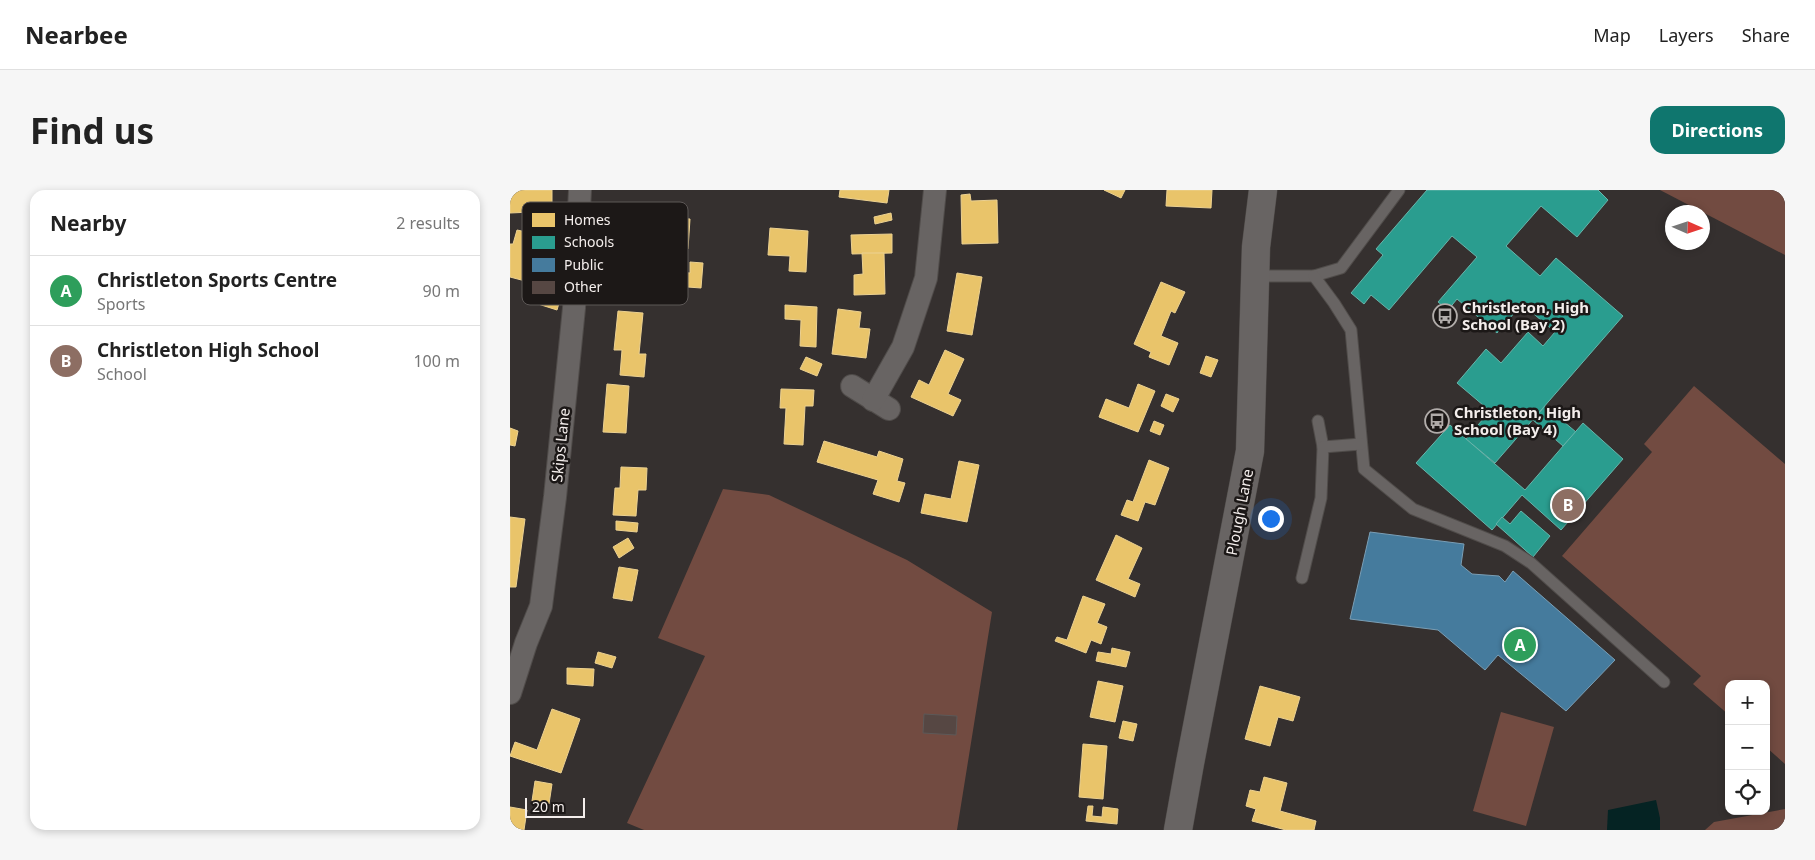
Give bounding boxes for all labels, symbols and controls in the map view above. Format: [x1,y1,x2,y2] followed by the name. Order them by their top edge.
[25,18,128,51] text: Nearbee
[1593,23,1631,47] text: Map
[1659,23,1714,47] text: Layers
[1742,23,1790,47] text: Share
[1650,106,1785,154] button: Directions
[30,107,154,154] text: Find us
[522,202,688,305] legend
[1665,205,1710,250] north arrow
[50,209,126,237] text: Nearby
[564,210,611,229] text: Homes
[396,212,460,234] text: 2 results
[564,232,615,251] text: Schools
[564,255,604,274] text: Public
[97,267,337,293] text: Christleton Sports Centre
[564,277,603,296] text: Other
[60,280,72,302] text: A
[423,280,460,302] text: 90 m
[97,293,145,315] text: Sports
[1462,297,1589,334] place label: Christleton, High School (Bay 2)
[1432,303,1458,329] bus stop icon: Christleton, High School (Bay 2)
[97,337,319,363] text: Christleton High School
[61,350,71,372] text: B
[413,350,460,372] text: 100 m
[97,363,147,385] text: School
[1454,402,1581,439] place label: Christleton, High School (Bay 4)
[546,407,574,483] street label: Skips Lane
[1424,408,1450,434] bus stop icon: Christleton, High School (Bay 4)
[1221,467,1257,557] street label: Plough Lane
[1552,486,1584,524] pin: B
[1258,506,1284,532] your location
[1504,626,1536,664] pin: A
[1725,680,1770,815] map controls
[1725,680,1770,725] button: +
[1725,725,1770,770] button: −
[1725,770,1770,815] button: locate
[525,795,585,818] scale bar
[532,797,565,816] text: 20 m

